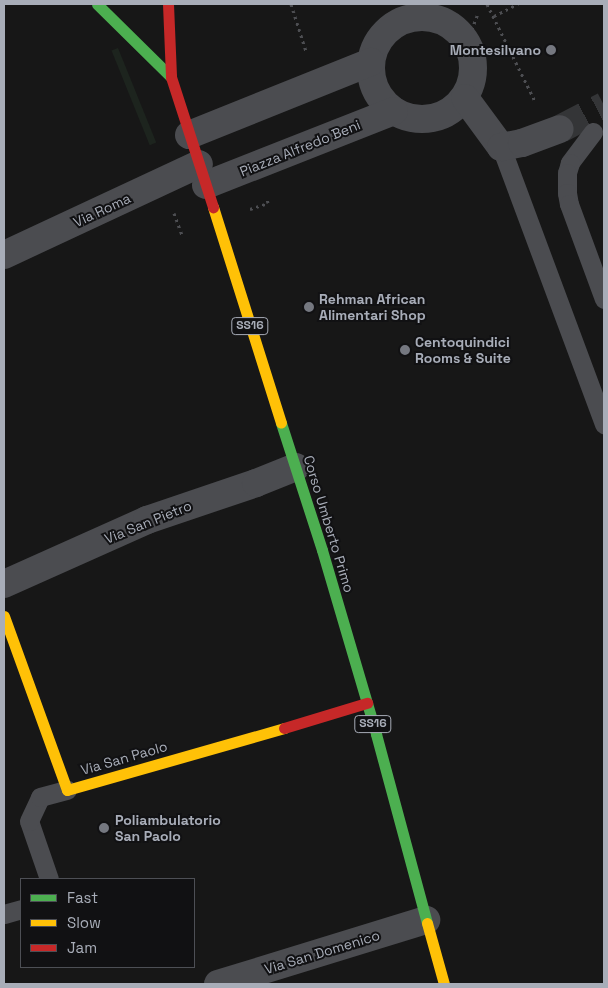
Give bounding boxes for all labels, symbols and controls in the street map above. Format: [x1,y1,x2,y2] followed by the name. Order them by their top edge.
[450,42,541,58] place label: Montesilvano
[545,44,557,56] marker: Montesilvano
[237,116,363,180] street label: Piazza Alfredo Beni
[71,189,133,231] street label: Via Roma
[319,291,426,324] place label: Rehman African Alimentari Shop
[303,301,315,313] marker: Rehman African Alimentari Shop
[231,316,269,336] road number: SS16
[415,334,511,367] place label: Centoquindici Rooms & Suite
[399,344,411,356] marker: Centoquindici Rooms & Suite
[300,453,358,595] street label: Corso Umberto Primo
[102,497,194,547] street label: Via San Pietro
[354,714,392,734] road number: SS16
[79,738,169,778] street label: Via San Paolo
[115,812,221,844] place label: Poliambulatorio San Paolo
[97,821,111,835] marker: Poliambulatorio San Paolo
[20,878,195,968] legend
[67,888,98,907] text: Fast
[67,913,101,932] text: Slow
[262,926,382,978] street label: Via San Domenico
[67,938,97,957] text: Jam

